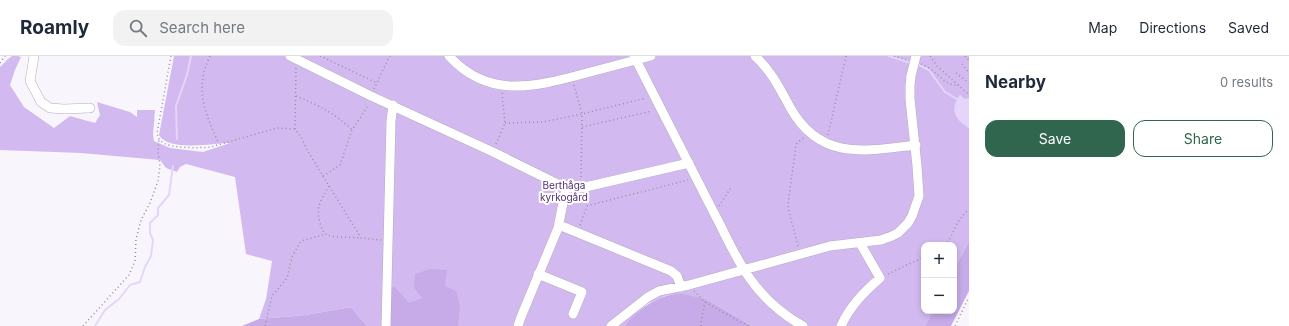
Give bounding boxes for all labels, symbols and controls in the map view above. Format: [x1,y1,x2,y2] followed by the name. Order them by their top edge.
[113,10,393,46] search box
[20,16,89,39] text: Roamly
[127,17,149,39] icon: search
[159,18,245,37] text: Search here
[1088,19,1117,36] text: Map
[1139,19,1206,36] text: Directions
[1228,19,1269,36] text: Saved
[985,72,1046,92] text: Nearby
[1220,74,1273,90] text: 0 results
[985,120,1125,157] button: Save
[1133,120,1273,157] button: Share
[540,179,588,203] park label: Berthåga kyrkogård
[921,242,957,314] map controls
[921,242,957,278] button: +
[921,278,957,314] button: −

